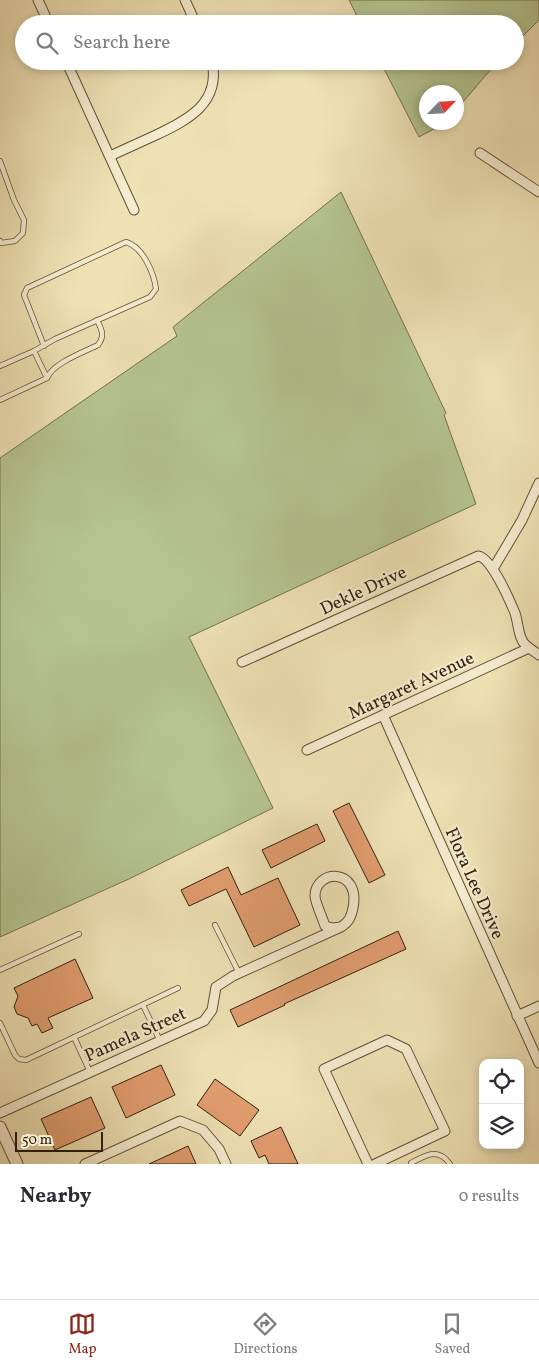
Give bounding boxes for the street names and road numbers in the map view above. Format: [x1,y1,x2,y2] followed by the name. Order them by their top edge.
[316,560,411,622] street label: Dekle Drive
[345,646,479,726] street label: Margaret Avenue
[438,824,509,943] street label: Flora Lee Drive
[81,1002,190,1069] street label: Pamela Street

